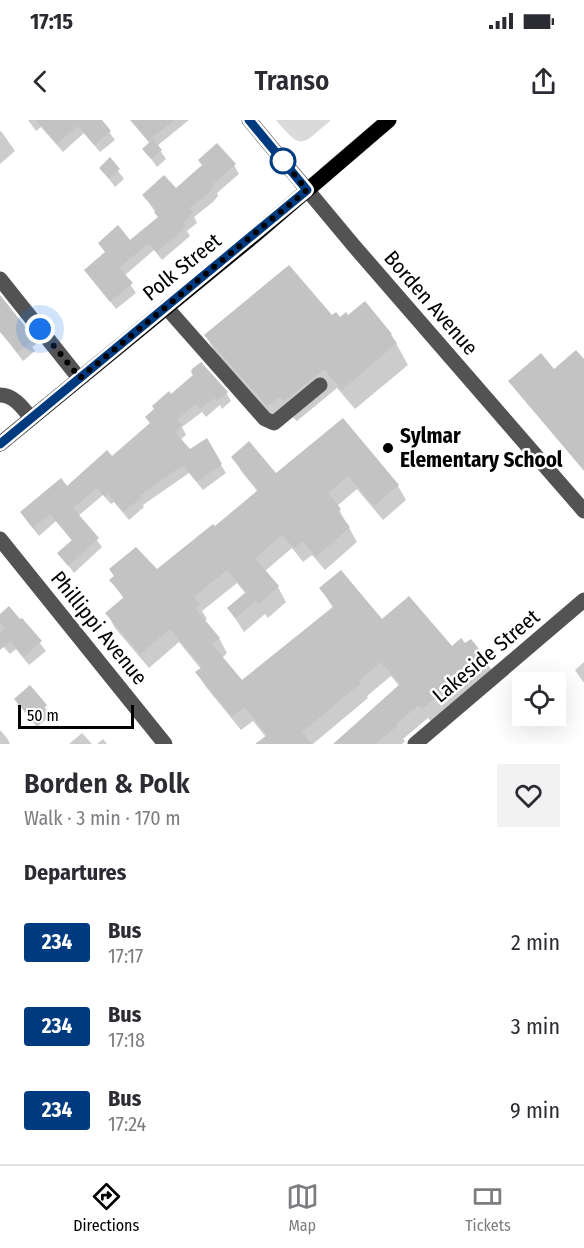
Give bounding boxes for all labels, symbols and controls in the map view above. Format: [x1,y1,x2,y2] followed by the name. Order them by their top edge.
[30,8,73,35] text: 17:15
[24,65,57,98] icon: back
[255,65,329,97] text: Transo
[527,65,560,98] icon: share
[270,148,296,174] unlabelled marker
[138,227,227,306] street label: Polk Street
[379,245,483,361] street label: Borden Avenue
[25,314,55,344] your location
[400,423,563,473] place label: Sylmar Elementary School
[381,441,395,455] marker: Sylmar Elementary School
[45,566,153,690] street label: Phillippi Avenue
[427,604,545,708] street label: Lakeside Street
[512,672,566,726] map controls
[512,672,566,726] button: locate
[18,702,134,730] scale bar
[27,706,59,725] text: 50 m
[497,764,560,827] button: heart
[24,767,190,800] text: Borden & Polk
[24,806,181,830] text: Walk · 3 min · 170 m
[24,859,126,886] text: Departures
[108,917,141,944] text: Bus
[42,929,72,955] text: 234
[511,929,560,956] text: 2 min
[108,944,143,968] text: 17:17
[108,1001,141,1028] text: Bus
[42,1013,72,1039] text: 234
[511,1013,560,1040] text: 3 min
[108,1028,145,1052] text: 17:18
[108,1085,141,1112] text: Bus
[42,1097,72,1123] text: 234
[510,1097,560,1124] text: 9 min
[108,1112,146,1136] text: 17:24
[73,1180,139,1235] tab: Directions
[286,1180,319,1235] tab: Map
[465,1180,511,1235] tab: Tickets

